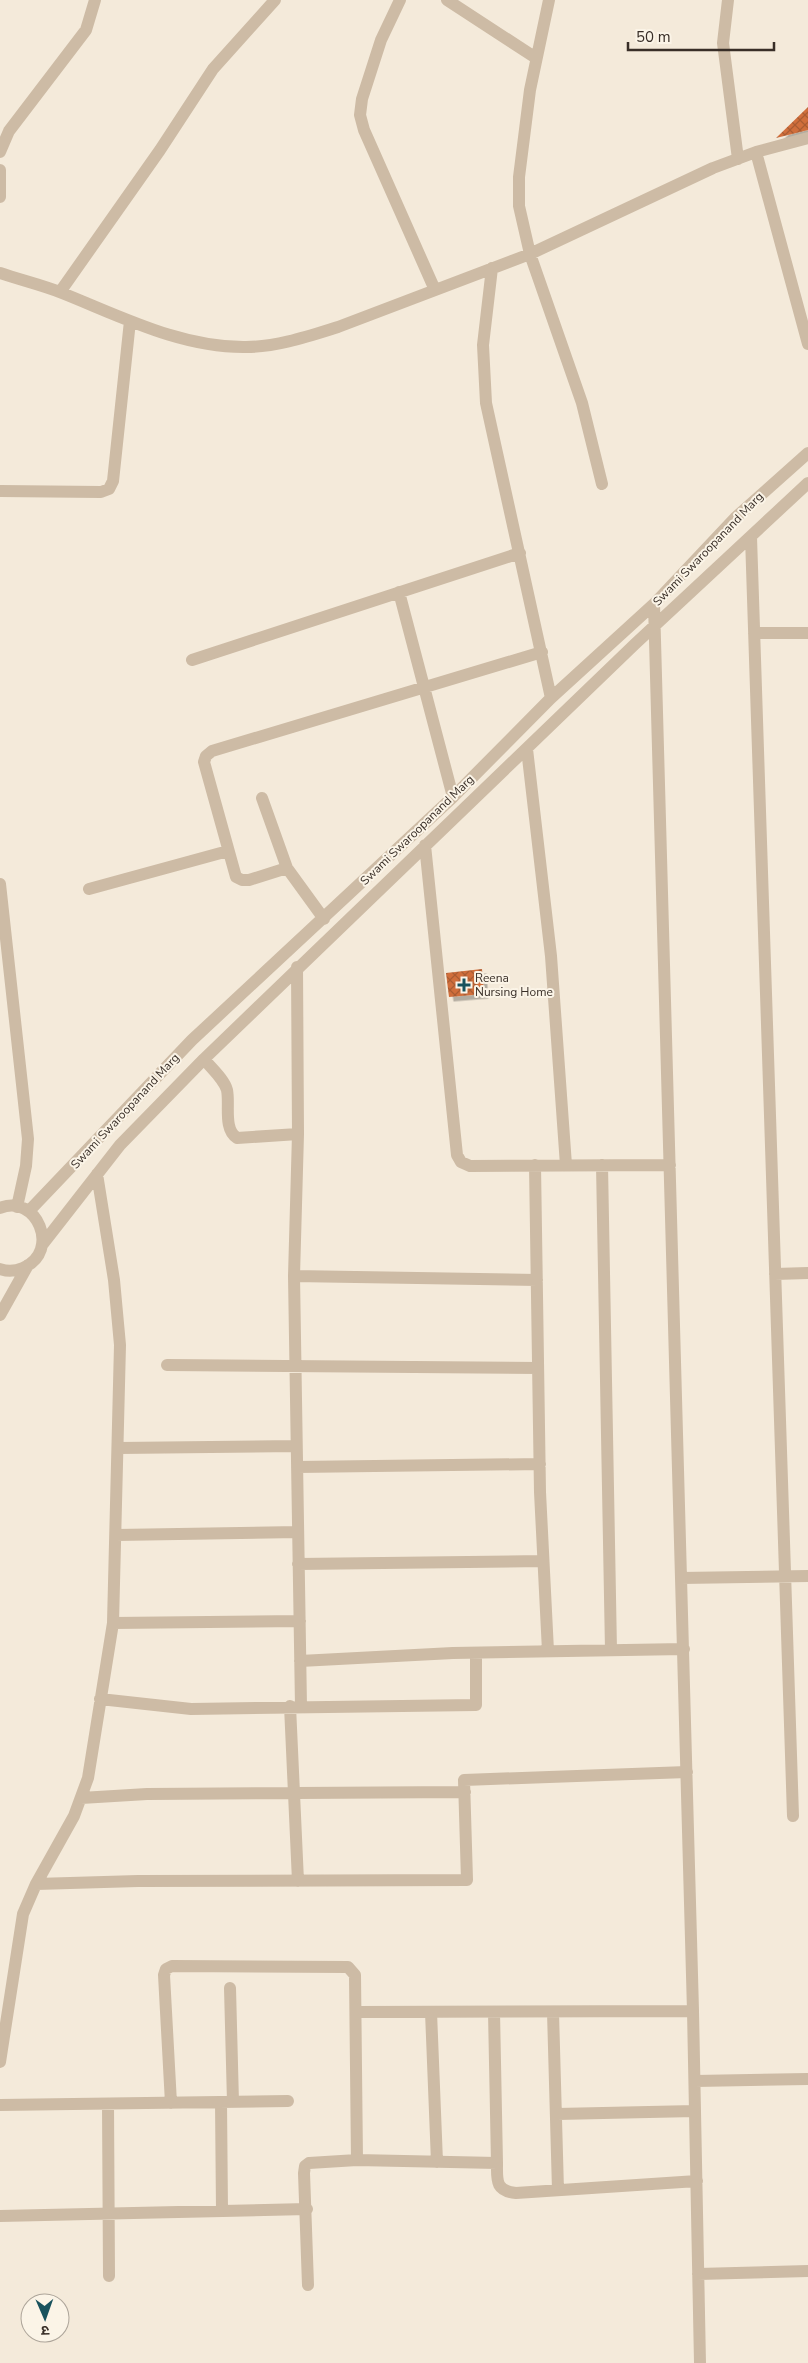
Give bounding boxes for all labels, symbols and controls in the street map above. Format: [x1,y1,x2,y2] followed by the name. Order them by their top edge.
[628,20,774,52] scale bar
[636,27,671,47] text: 50 m
[649,489,767,609] street label: Swami Swaroopanand Marg
[357,771,477,889] street label: Swami Swaroopanand Marg
[475,970,553,1000] place label: Reena Nursing Home
[457,978,471,992] marker: Reena Nursing Home
[67,1050,183,1172] street label: Swami Swaroopanand Marg
[20,2293,70,2343] north arrow
[40,2321,50,2340] text: उ

